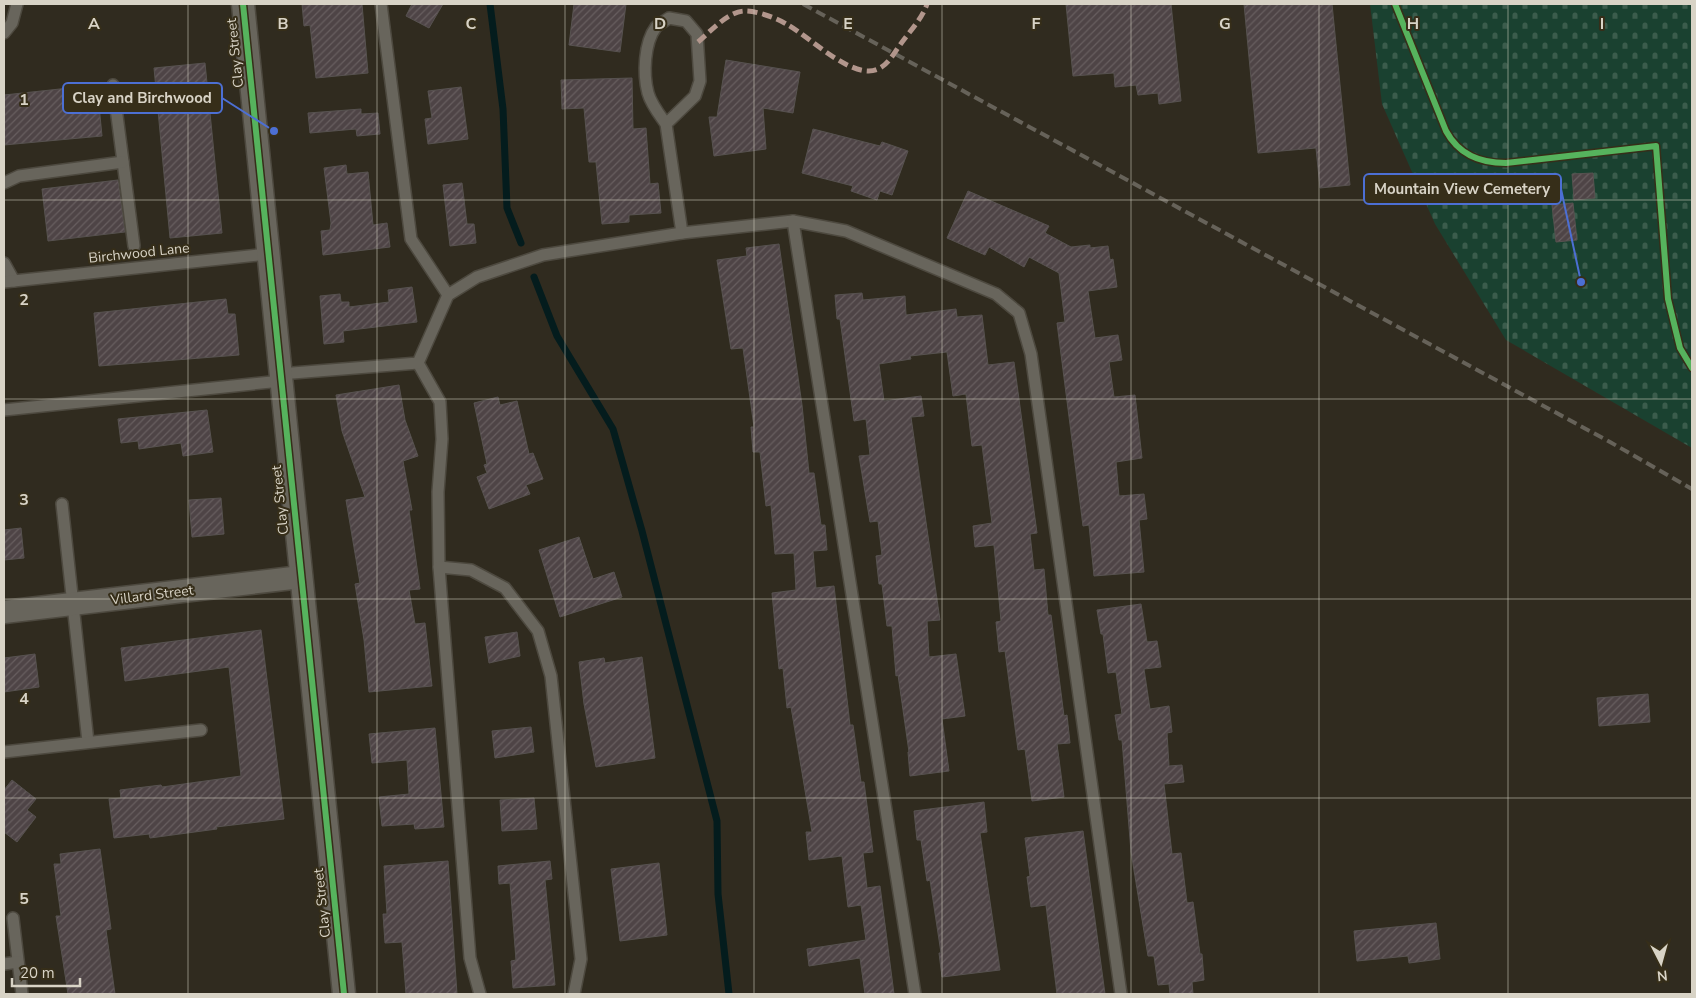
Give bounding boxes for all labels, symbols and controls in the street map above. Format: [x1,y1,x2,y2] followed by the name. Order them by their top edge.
[88,13,100,35] text: A
[277,13,289,35] text: B
[466,13,477,35] text: C
[654,13,666,35] text: D
[843,13,853,35] text: E
[1032,13,1041,35] text: F
[1219,13,1231,35] text: G
[1407,13,1419,35] text: H
[1600,13,1604,35] text: I
[222,17,248,89] street label: Clay Street
[63,83,222,113] callout: Clay and Birchwood
[72,88,212,108] text: Clay and Birchwood
[19,89,29,111] text: 1
[1364,174,1561,204] callout: Mountain View Cemetery
[1374,179,1550,199] text: Mountain View Cemetery
[88,238,190,268] street label: Birchwood Lane
[19,289,29,311] text: 2
[267,464,293,536] street label: Clay Street
[19,489,29,511] text: 3
[108,580,195,610] street label: Villard Street
[19,688,29,710] text: 4
[309,867,335,939] street label: Clay Street
[19,888,29,910] text: 5
[1636,938,1686,988] north arrow
[12,956,80,988] scale bar
[20,963,55,983] text: 20 m
[1656,965,1669,985] text: N

